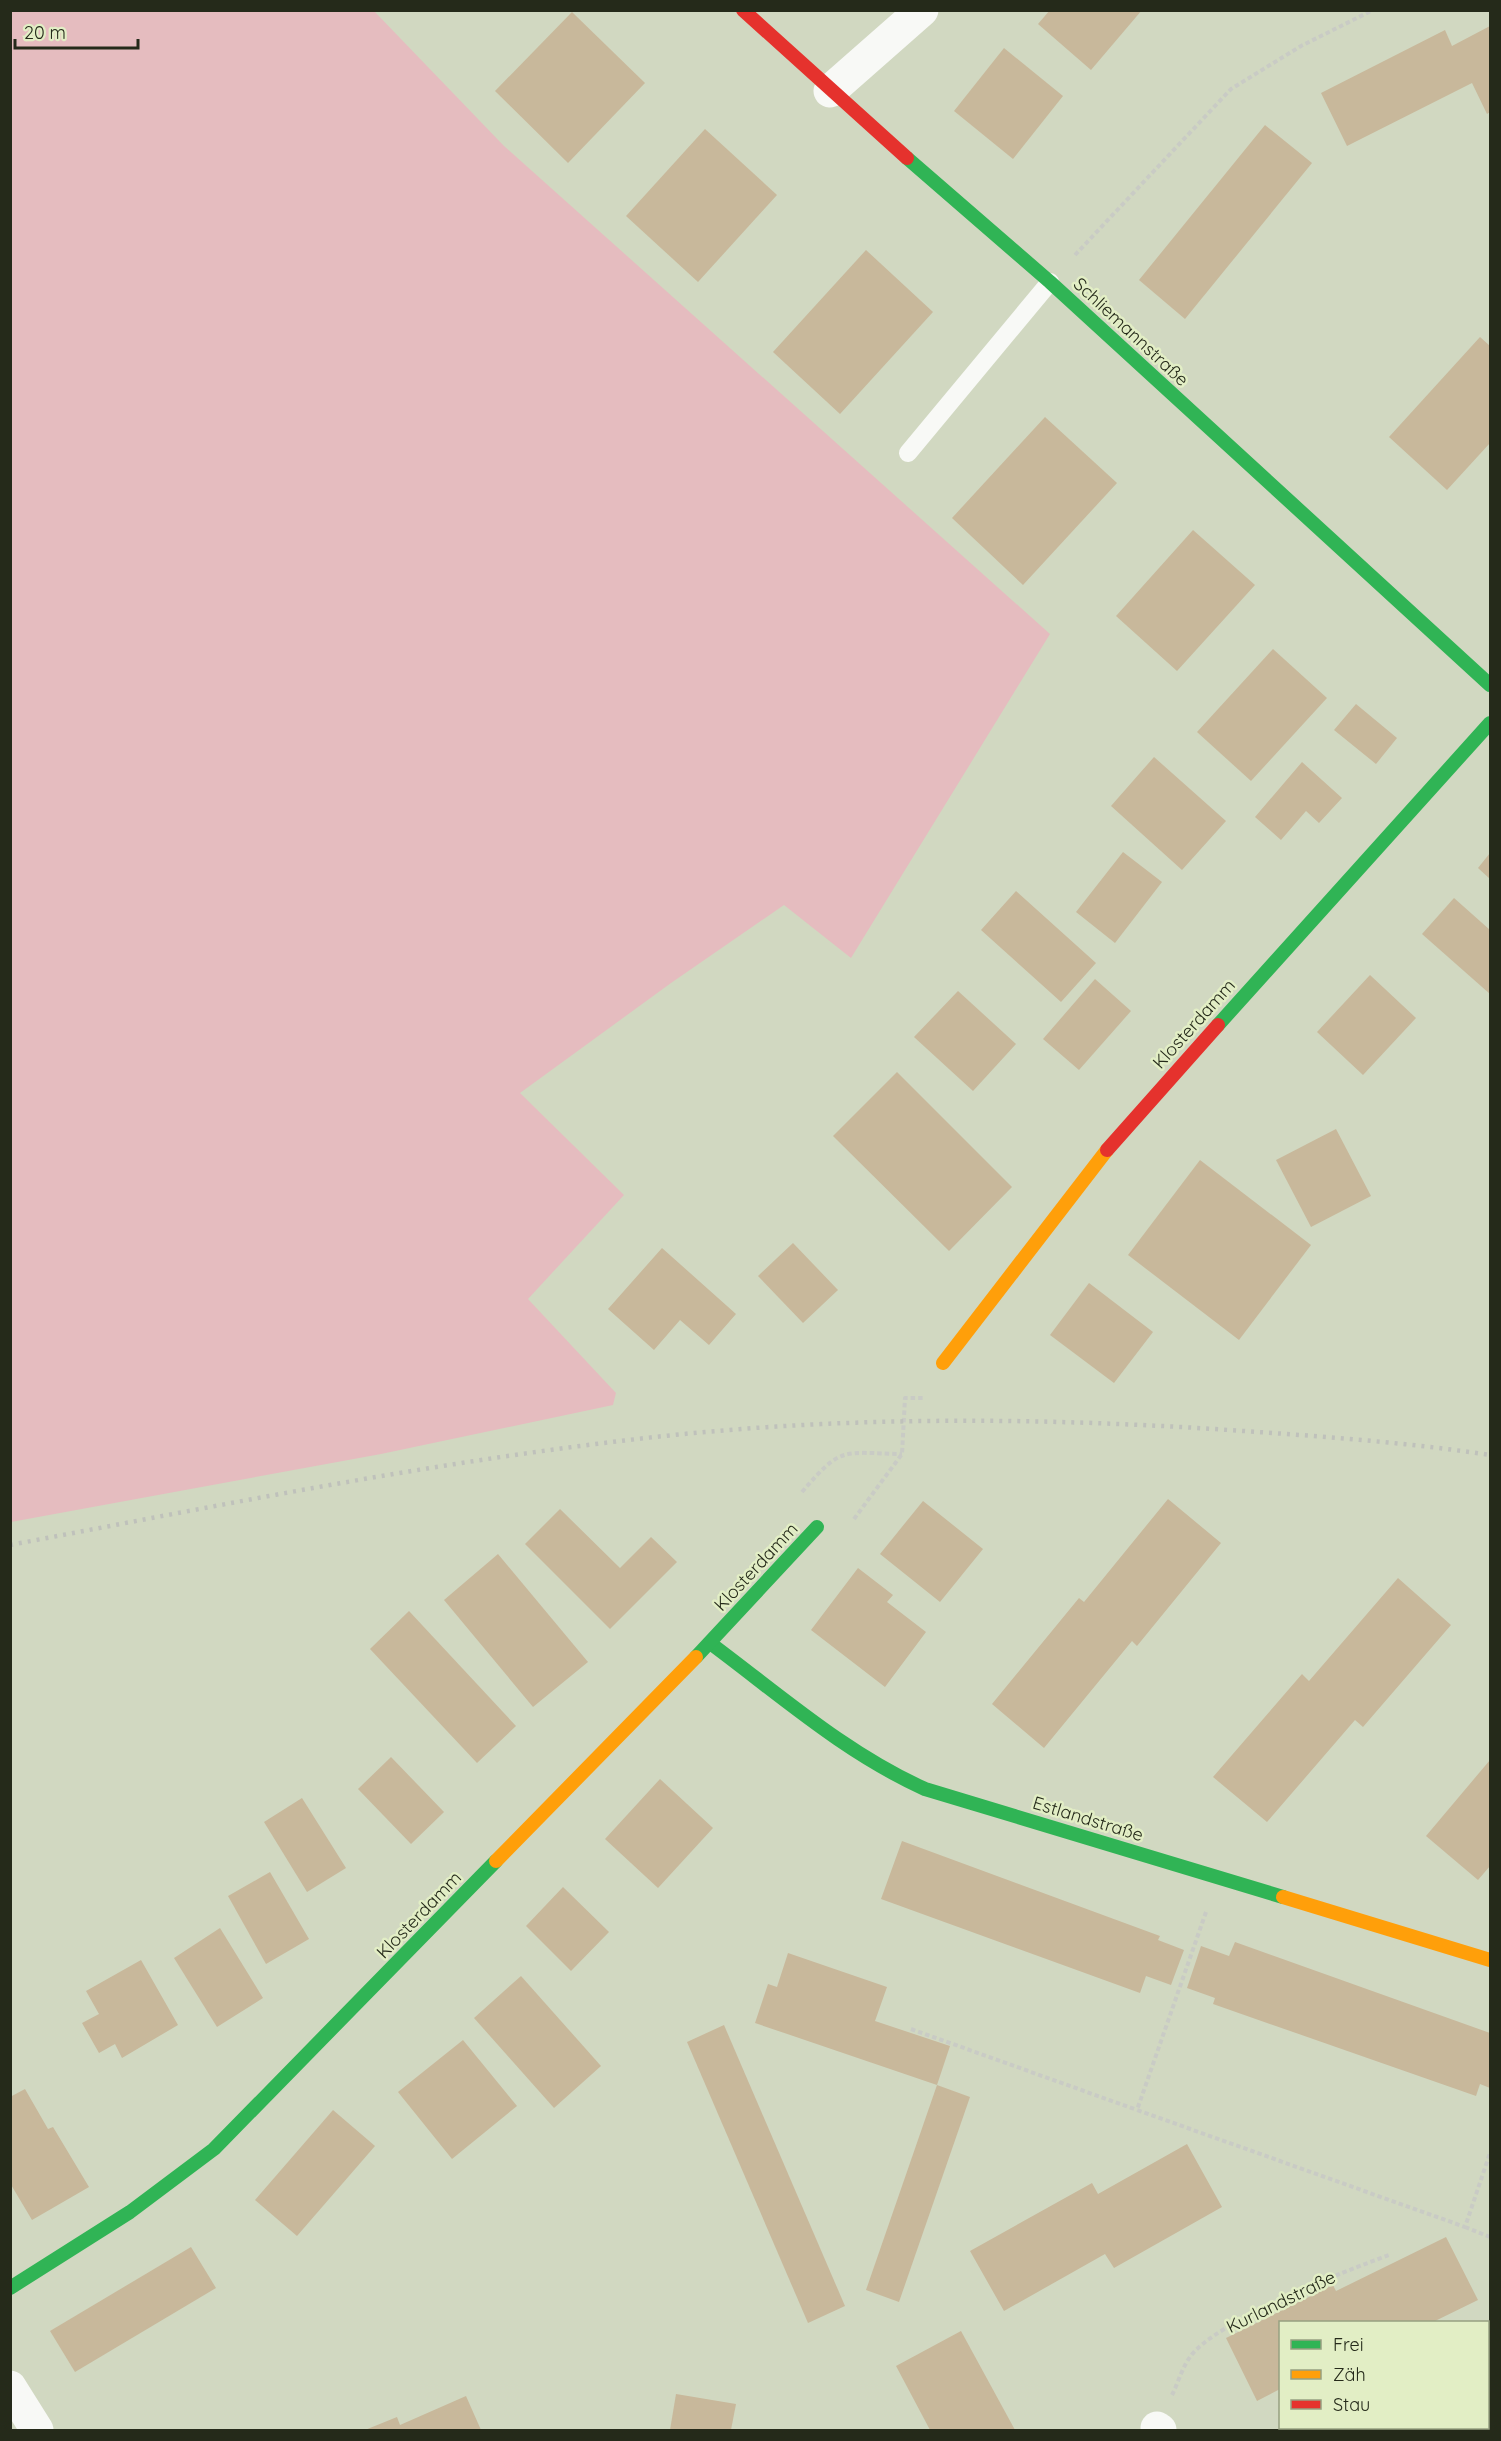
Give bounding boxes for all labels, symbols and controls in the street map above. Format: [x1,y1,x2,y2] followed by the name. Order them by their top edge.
[15,12,138,50] scale bar
[24,21,66,44] text: 20 m
[1069,272,1194,391] street label: Schliemannstraße
[1147,974,1240,1073] street label: Klosterdamm
[709,1518,803,1616] street label: Klosterdamm
[1030,1791,1146,1846] street label: Estlandstraße
[371,1866,466,1963] street label: Klosterdamm
[1222,2265,1339,2338] street label: Kurlandstraße
[1279,2321,1489,2429] legend
[1333,2333,1364,2356] text: Frei
[1333,2363,1366,2386] text: Zäh
[1333,2393,1370,2416] text: Stau

